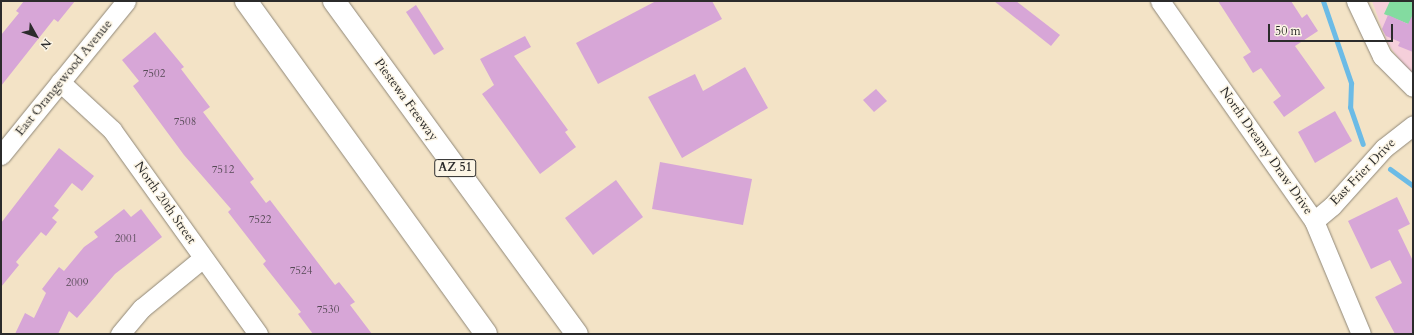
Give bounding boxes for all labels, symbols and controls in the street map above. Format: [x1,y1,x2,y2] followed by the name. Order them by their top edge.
[16,16,56,56] north arrow
[1270,16,1395,42] scale bar
[12,17,116,139] street label: East Orangewood Avenue
[1275,23,1301,39] text: 50 m
[37,36,54,53] text: N
[371,56,441,144] street label: Piestewa Freeway
[143,67,165,81] house number: 7502
[1216,84,1316,218] street label: North Dreamy Draw Drive
[174,115,196,129] house number: 7508
[1327,135,1399,209] street label: East Frier Drive
[434,158,476,178] road number: AZ 51
[131,159,199,247] street label: North 20th Street
[212,163,234,177] house number: 7512
[249,213,271,227] house number: 7522
[115,232,137,246] house number: 2001
[290,264,312,278] house number: 7524
[66,276,88,290] house number: 2009
[317,303,339,317] house number: 7530

